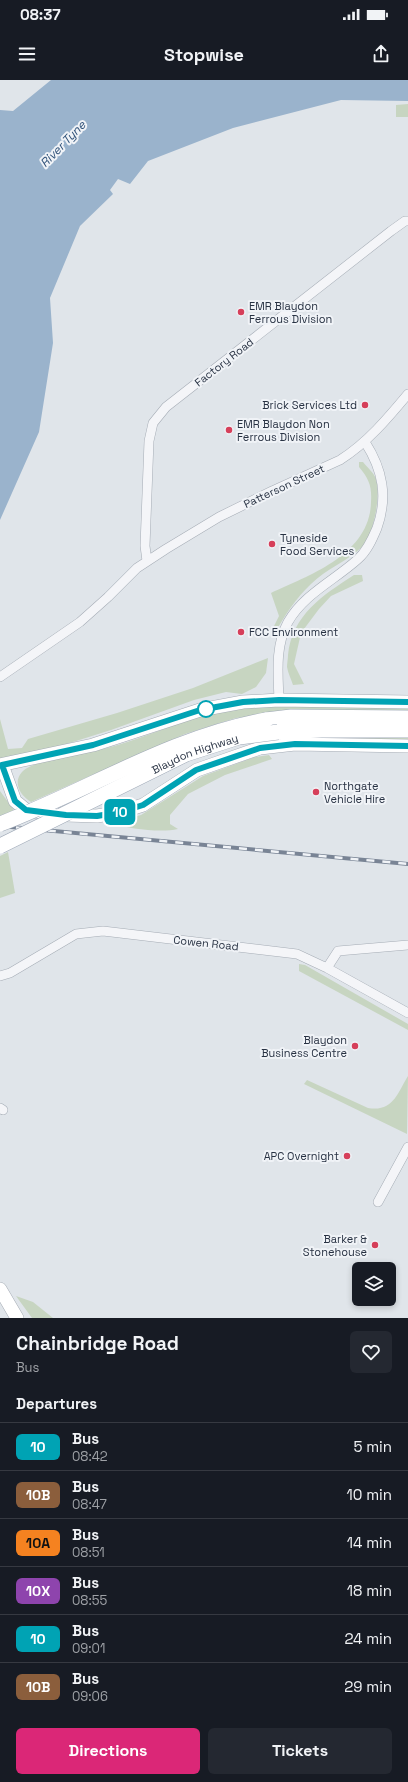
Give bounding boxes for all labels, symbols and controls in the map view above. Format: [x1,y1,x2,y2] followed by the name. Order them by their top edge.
[20,5,61,24] text: 08:37
[16,43,38,65] icon: menu
[164,43,244,66] text: Stopwise
[370,43,392,65] icon: share
[37,117,90,171] water label: River Tyne
[249,299,332,326] place label: EMR Blaydon Ferrous Division
[236,307,246,317] marker: EMR Blaydon Ferrous Division
[192,335,256,389] street label: Factory Road
[262,398,357,412] place label: Brick Services Ltd
[360,400,370,410] marker: Brick Services Ltd
[237,417,330,444] place label: EMR Blaydon Non Ferrous Division
[224,425,234,435] marker: EMR Blaydon Non Ferrous Division
[241,461,327,511] street label: Patterson Street
[280,531,354,558] place label: Tyneside Food Services
[267,539,277,549] marker: Tyneside Food Services
[249,625,338,639] place label: FCC Environment
[236,627,246,637] marker: FCC Environment
[197,700,215,718] unlabelled marker
[149,731,240,777] street label: Blaydon Highway
[324,779,385,806] place label: Northgate Vehicle Hire
[311,787,321,797] marker: Northgate Vehicle Hire
[102,799,138,825] line badge: 10
[112,803,128,821] text: 10
[173,933,239,953] street label: Cowen Road
[261,1033,347,1060] place label: Blaydon Business Centre
[350,1041,360,1051] marker: Blaydon Business Centre
[264,1149,339,1163] place label: APC Overnight
[342,1151,352,1161] marker: APC Overnight
[303,1232,367,1259] place label: Barker & Stonehouse
[370,1240,380,1250] marker: Barker & Stonehouse
[352,1262,396,1306] map controls
[352,1262,396,1306] button: layers
[16,1331,179,1356] text: Chainbridge Road
[350,1331,392,1373] button: heart
[16,1359,39,1376] text: Bus
[16,1394,97,1413] text: Departures
[72,1429,99,1448] text: Bus
[353,1437,392,1456] text: 5 min
[30,1438,46,1456] text: 10
[72,1448,108,1465] text: 08:42
[72,1477,99,1496] text: Bus
[346,1485,392,1504] text: 10 min
[26,1486,50,1504] text: 10B
[72,1496,107,1513] text: 08:47
[72,1525,99,1544] text: Bus
[347,1533,392,1552] text: 14 min
[26,1534,50,1552] text: 10A
[72,1544,105,1561] text: 08:51
[72,1573,99,1592] text: Bus
[347,1581,392,1600] text: 18 min
[26,1582,50,1600] text: 10X
[72,1592,107,1609] text: 08:55
[72,1621,99,1640] text: Bus
[344,1629,392,1648] text: 24 min
[30,1630,46,1648] text: 10
[72,1640,105,1657] text: 09:01
[72,1669,99,1688] text: Bus
[344,1677,392,1696] text: 29 min
[26,1678,50,1696] text: 10B
[72,1688,108,1705] text: 09:06
[16,1728,200,1774] button: Directions
[208,1728,392,1774] button: Tickets

